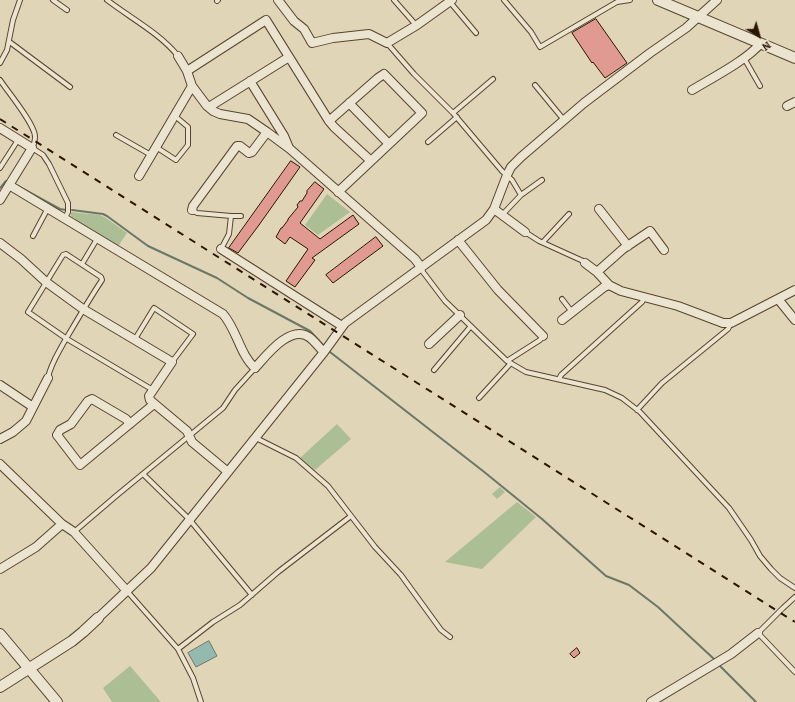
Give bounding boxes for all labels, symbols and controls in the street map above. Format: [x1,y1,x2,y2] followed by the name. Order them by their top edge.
[739,16,779,56] north arrow
[759,38,774,54] text: N

